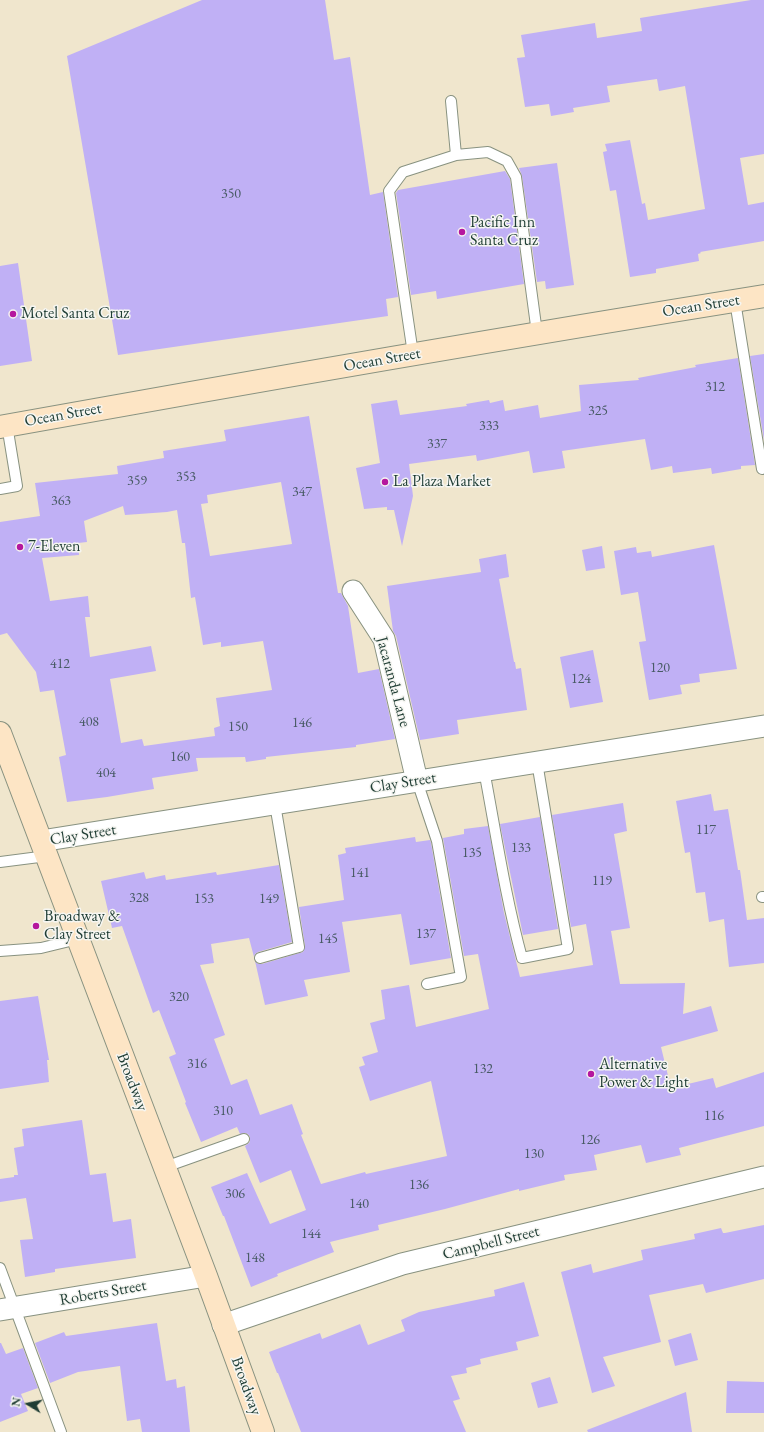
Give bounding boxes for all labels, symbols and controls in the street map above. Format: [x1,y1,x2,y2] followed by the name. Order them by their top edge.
[221,186,241,202] house number: 350
[470,213,538,251] place label: Pacific Inn Santa Cruz
[457,227,467,237] marker: Pacific Inn Santa Cruz
[661,290,741,322] street label: Ocean Street
[21,304,129,324] place label: Motel Santa Cruz
[8,309,18,319] marker: Motel Santa Cruz
[342,344,422,376] street label: Ocean Street
[705,379,725,395] house number: 312
[23,399,103,431] street label: Ocean Street
[588,403,608,419] house number: 325
[479,418,499,434] house number: 333
[427,436,447,452] house number: 337
[176,469,196,485] house number: 353
[393,472,491,492] place label: La Plaza Market
[127,473,147,489] house number: 359
[380,477,390,487] marker: La Plaza Market
[292,484,312,500] house number: 347
[51,493,71,509] house number: 363
[28,537,80,557] place label: 7-Eleven
[15,542,25,552] marker: 7-Eleven
[372,635,414,729] street label: Jacaranda Lane
[50,656,70,672] house number: 412
[650,660,670,676] house number: 120
[571,671,591,687] house number: 124
[79,714,99,730] house number: 408
[292,715,312,731] house number: 146
[228,719,248,735] house number: 150
[170,749,190,765] house number: 160
[96,765,116,781] house number: 404
[369,768,437,798] street label: Clay Street
[49,820,117,850] street label: Clay Street
[696,822,716,838] house number: 117
[511,840,531,856] house number: 133
[462,845,482,861] house number: 135
[350,865,370,881] house number: 141
[592,873,612,889] house number: 119
[129,890,149,906] house number: 328
[194,891,214,907] house number: 153
[259,891,279,907] house number: 149
[44,907,120,945] place label: Broadway & Clay Street
[31,921,41,931] marker: Broadway & Clay Street
[416,926,436,942] house number: 137
[318,931,338,947] house number: 145
[169,989,189,1005] house number: 320
[112,1050,152,1114] street label: Broadway
[599,1055,689,1093] place label: Alternative Power & Light
[187,1056,207,1072] house number: 316
[473,1061,493,1077] house number: 132
[586,1069,596,1079] marker: Alternative Power & Light
[213,1103,233,1119] house number: 310
[704,1108,724,1124] house number: 116
[580,1132,600,1148] house number: 126
[524,1146,544,1162] house number: 130
[409,1177,429,1193] house number: 136
[225,1186,245,1202] house number: 306
[349,1196,369,1212] house number: 140
[441,1222,541,1264] street label: Campbell Street
[301,1226,321,1242] house number: 144
[245,1250,265,1266] house number: 148
[58,1276,148,1310] street label: Roberts Street
[227,1354,265,1418] street label: Broadway
[8,1384,48,1424] north arrow
[9,1396,24,1408] text: N

